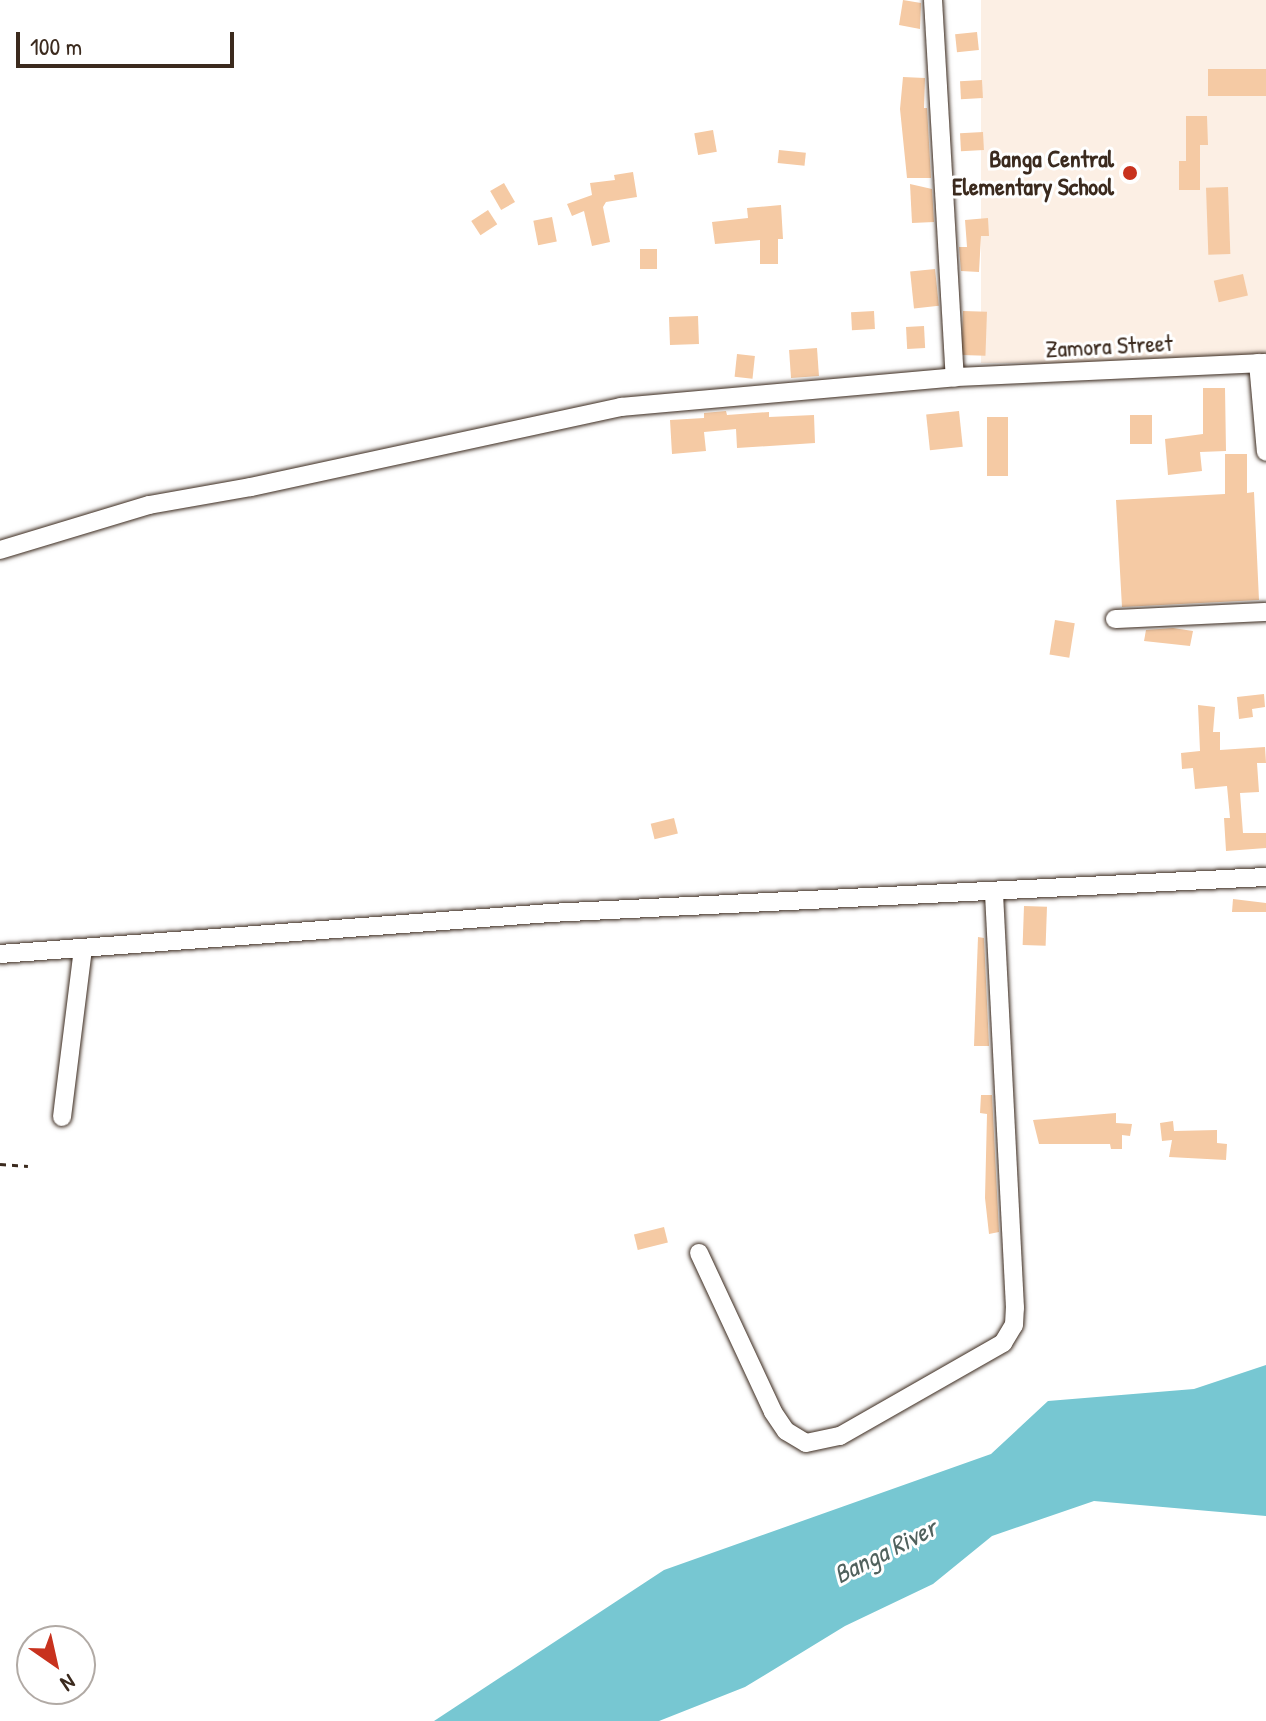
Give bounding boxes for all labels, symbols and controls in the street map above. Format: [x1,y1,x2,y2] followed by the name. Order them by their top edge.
[20,16,238,66] scale bar
[30,30,82,62] text: 100 m
[952,145,1114,201] place label: Banga Central Elementary School
[1121,164,1139,182] marker: Banga Central Elementary School
[1045,328,1173,364] street label: Zamora Street
[828,1512,942,1590] water label: Banga River
[16,1625,96,1705] north arrow
[55,1668,82,1699] text: N

